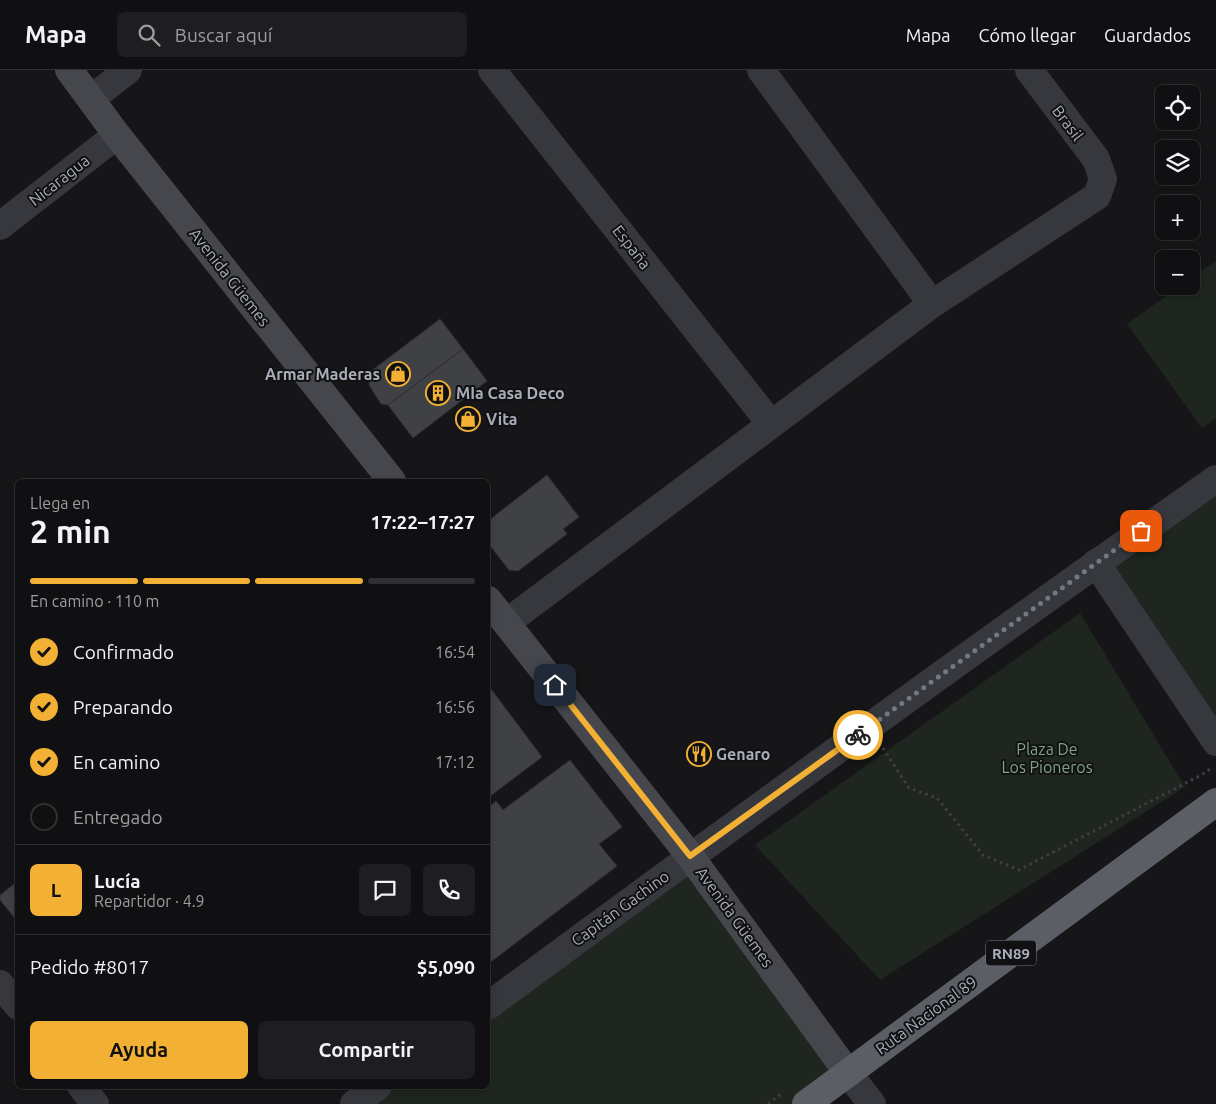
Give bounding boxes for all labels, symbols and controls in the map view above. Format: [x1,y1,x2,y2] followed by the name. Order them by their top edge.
[117,12,467,57] search box
[25,21,87,48] text: Mapa
[135,21,163,49] icon: search
[175,24,272,46] text: Buscar aquí
[906,25,951,45] text: Mapa
[979,25,1076,45] text: Cómo llegar
[1104,25,1191,45] text: Guardados
[1155,85,1200,295] map controls
[1155,85,1200,130] button: locate
[1049,102,1087,144] street label: Brasil
[1155,140,1200,185] button: layers
[25,151,93,209] street label: Nicaragua
[1155,195,1200,240] button: +
[609,221,655,273] street label: España
[186,224,274,330] street label: Avenida Güemes
[1155,250,1200,295] button: −
[385,361,411,387] shop icon: Armar Maderas
[265,365,380,383] place label: Armar Maderas
[425,380,451,406] building icon: MIa Casa Deco
[456,384,565,402] place label: MIa Casa Deco
[455,406,481,432] shop icon: Vita
[486,410,518,428] place label: Vita
[30,494,90,512] text: Llega en
[1120,510,1162,552] pin
[370,511,475,533] text: 17:22–17:27
[30,513,111,549] text: 2 min
[1127,517,1155,545] icon: bag
[30,592,159,610] text: En camino · 110 m
[30,638,58,666] icon: check
[73,641,174,663] text: Confirmado
[435,643,475,661] text: 16:54
[534,664,576,706] pin
[541,671,569,699] icon: home
[30,693,58,721] icon: check
[73,696,173,718] text: Preparando
[435,698,475,716] text: 16:56
[833,710,883,760] courier
[844,721,872,749] icon: bike
[1001,740,1093,776] park label: Plaza De Los Pioneros
[686,741,712,767] restaurant icon: Genaro
[716,745,770,763] place label: Genaro
[30,748,58,776] icon: check
[73,751,160,773] text: En camino
[435,753,475,771] text: 17:12
[73,806,163,828] text: Entregado
[693,863,777,971] street label: Avenida Güemes
[359,864,411,916] button: chat
[423,864,475,916] button: phone
[568,867,672,949] street label: Capitán Gachino
[94,870,141,892] text: Lucía
[51,879,61,901] text: L
[94,892,205,910] text: Repartidor · 4.9
[986,940,1036,966] road number: RN89
[30,956,149,978] text: Pedido #8017
[417,956,475,978] text: $5,090
[872,972,980,1058] street label: Ruta Nacional 89
[30,1021,248,1079] button: Ayuda
[258,1021,475,1079] button: Compartir

